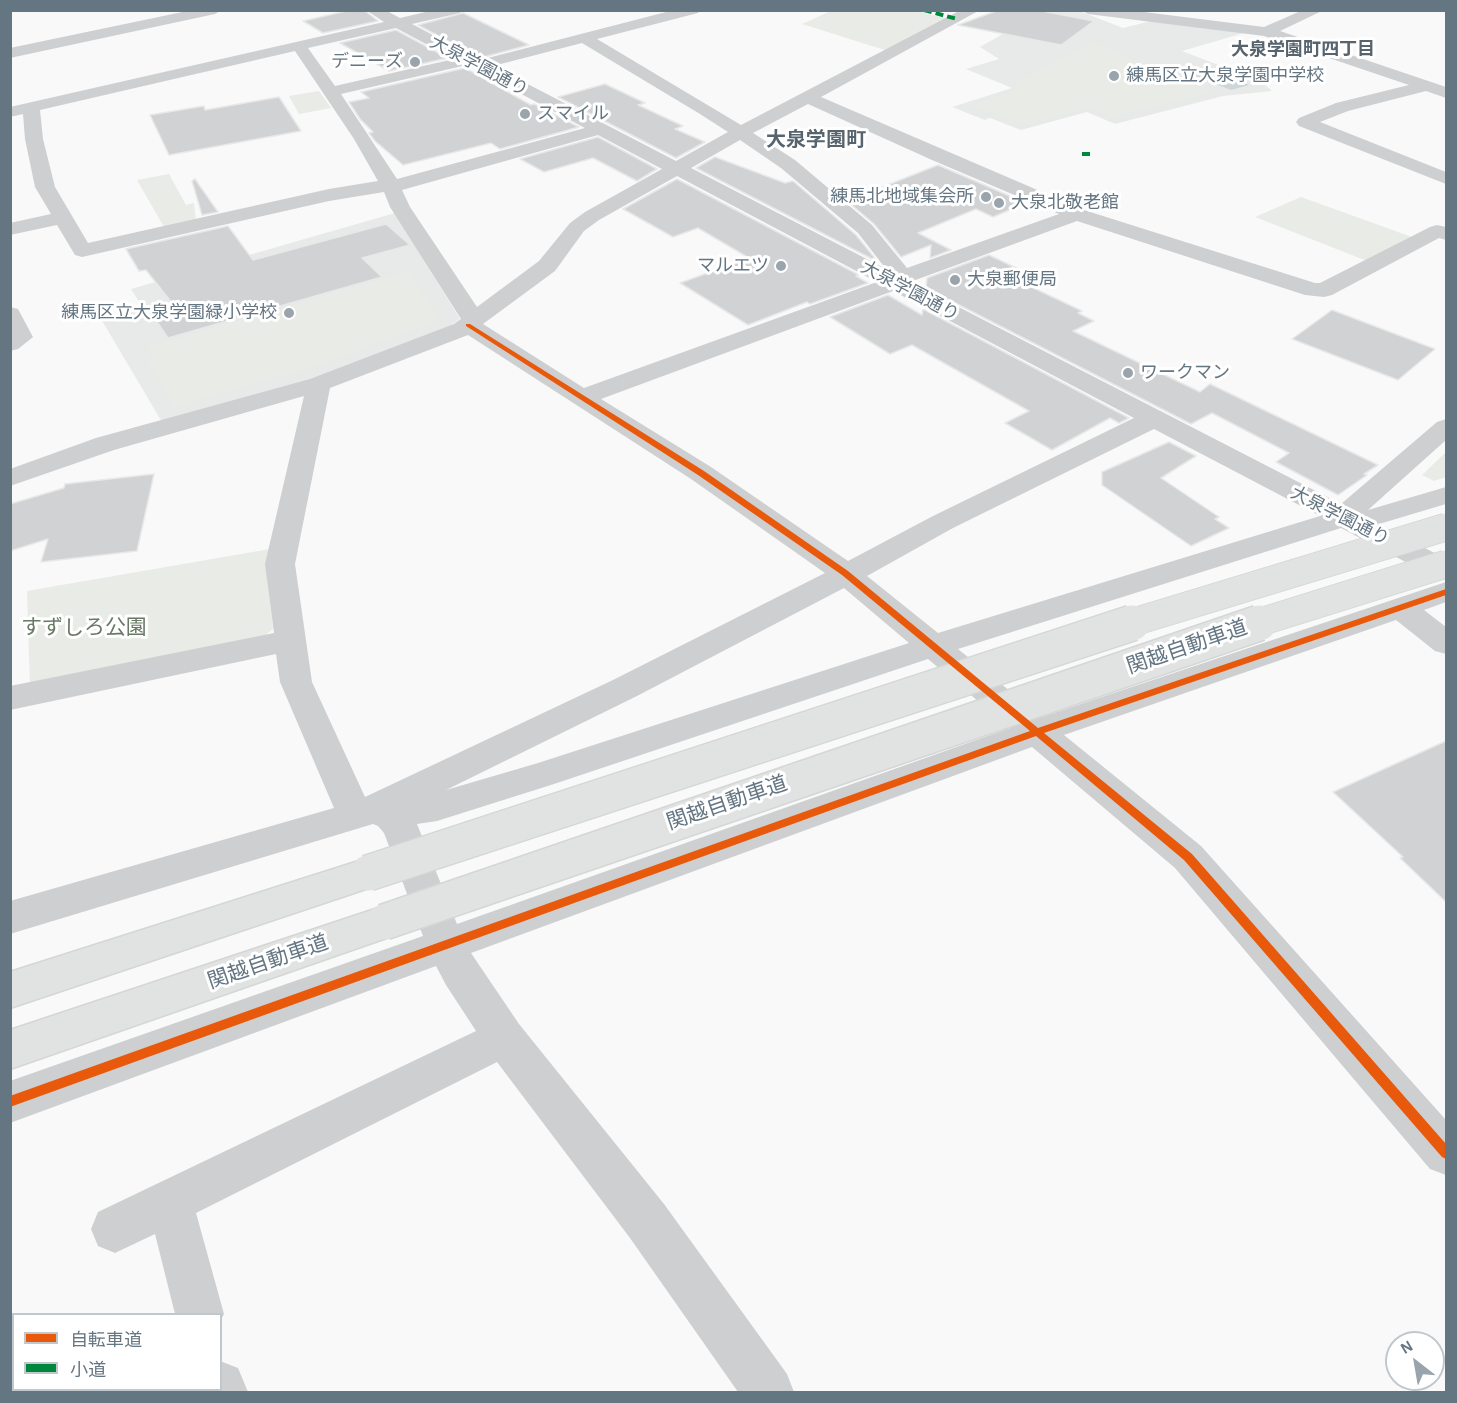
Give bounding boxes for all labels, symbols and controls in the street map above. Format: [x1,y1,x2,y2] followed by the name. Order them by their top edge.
[426,31,532,101] street label: 大泉学園通り
[1231,39,1375,61] district label: 大泉学園町四丁目
[331,51,403,73] place label: デニーズ
[408,55,422,69] marker: デニーズ
[1126,65,1324,87] place label: 練馬区立大泉学園中学校
[1107,69,1121,83] marker: 練馬区立大泉学園中学校
[537,103,609,125] place label: スマイル
[518,107,532,121] marker: スマイル
[766,128,866,152] district label: 大泉学園町
[830,186,974,208] place label: 練馬北地域集会所
[979,190,993,204] marker: 練馬北地域集会所
[1011,192,1119,214] place label: 大泉北敬老館
[992,196,1006,210] marker: 大泉北敬老館
[697,255,769,277] place label: マルエツ
[857,256,963,326] street label: 大泉学園通り
[774,259,788,273] marker: マルエツ
[967,269,1057,291] place label: 大泉郵便局
[948,273,962,287] marker: 大泉郵便局
[61,302,277,324] place label: 練馬区立大泉学園緑小学校
[282,306,296,320] marker: 練馬区立大泉学園緑小学校
[1140,362,1230,384] place label: ワークマン
[1121,366,1135,380] marker: ワークマン
[1287,482,1393,550] street label: 大泉学園通り
[21,615,147,641] park label: すずしろ公園
[1123,615,1251,679] street label: 関越自動車道
[663,771,791,835] street label: 関越自動車道
[204,930,332,994] street label: 関越自動車道
[12,1313,222,1391] legend
[1385,1331,1445,1391] north arrow
[70,1332,142,1350] text: 自転車道
[1398,1338,1416,1357] text: N
[70,1362,106,1380] text: 小道

